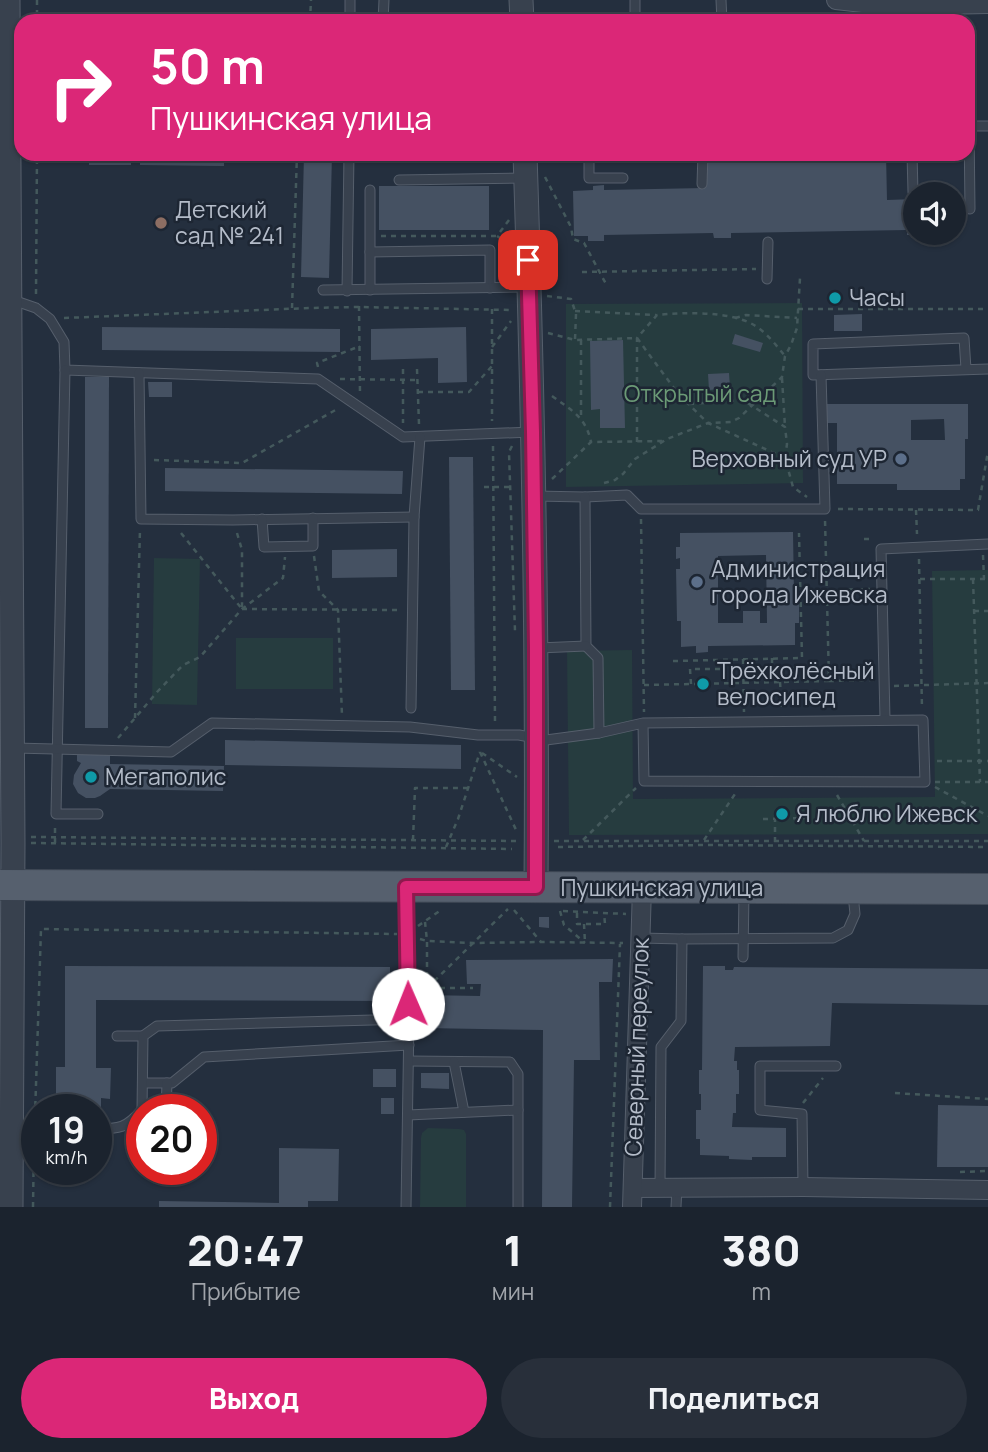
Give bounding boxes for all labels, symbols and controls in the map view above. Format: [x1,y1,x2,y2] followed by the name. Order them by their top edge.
[150,32,265,99] text: 50 m
[35,42,126,133] icon: right
[150,96,432,140] text: Пушкинская улица
[903,182,966,245] map controls
[903,182,966,245] button: sound
[175,193,284,251] place label: Детский сад № 241
[153,215,169,231] marker: Детский сад № 241
[498,230,558,290] pin
[509,241,547,279] icon: arrive
[849,281,905,313] place label: Часы
[827,290,843,306] marker: Часы
[624,377,777,409] park label: Открытый сад
[692,442,887,474] place label: Верховный суд УР
[893,451,909,467] marker: Верховный суд УР
[711,552,887,610] place label: Администрация города Ижевска
[689,574,705,590] marker: Администрация города Ижевска
[717,654,875,712] place label: Трёхколёсный велосипед
[695,676,711,692] marker: Трёхколёсный велосипед
[105,760,227,792] place label: Мегаполис
[83,769,99,785] marker: Мегаполис
[796,797,978,829] place label: Я люблю Ижевск
[774,806,790,822] marker: Я люблю Ижевск
[561,871,763,903] street label: Пушкинская улица
[616,936,656,1157] street label: Северный переулок
[371,967,445,1041] position arrow
[126,1094,217,1185] speed limit sign: 20
[48,1106,85,1154] text: 19
[46,1145,87,1169] text: km/h
[187,1221,305,1279] text: 20:47
[503,1221,523,1279] text: 1
[722,1221,801,1279] text: 380
[191,1275,301,1307] text: Прибытие
[492,1275,534,1307] text: мин
[751,1275,771,1307] text: m
[21,1358,487,1438] button: Выход
[501,1358,967,1438] button: Поделиться

